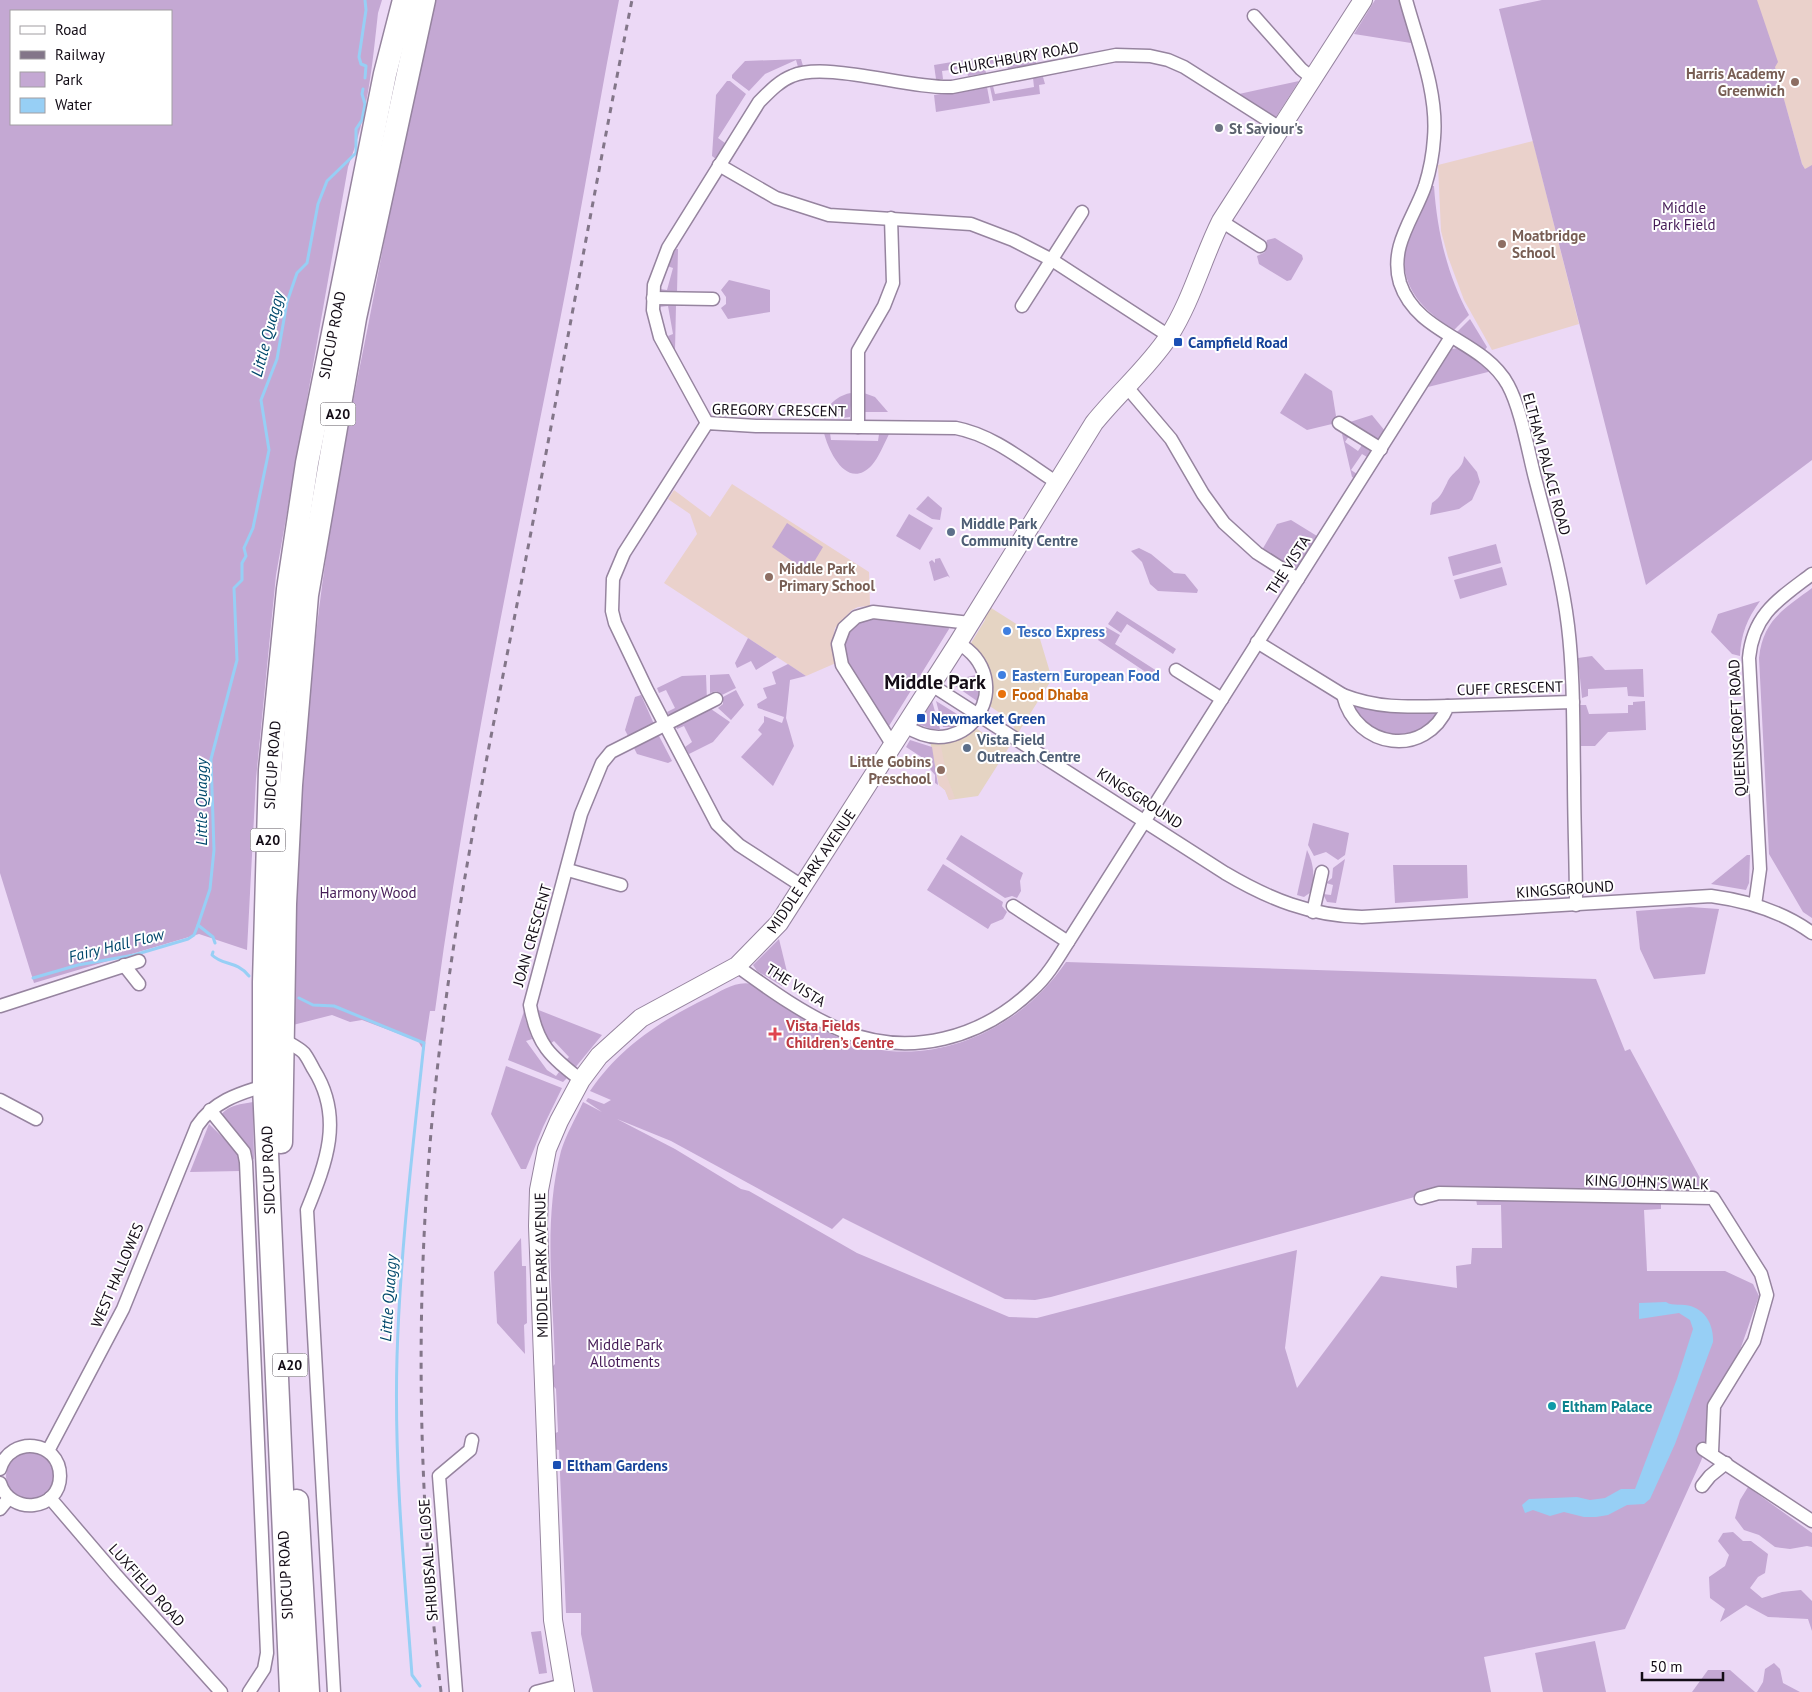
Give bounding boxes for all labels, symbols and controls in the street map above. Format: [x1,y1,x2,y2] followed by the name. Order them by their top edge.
[10,10,172,125] legend
[55,20,87,39] text: Road
[948,37,1080,79] street label: CHURCHBURY ROAD
[55,45,105,64] text: Railway
[1686,64,1786,100] place label: Harris Academy Greenwich
[55,70,83,89] text: Park
[1789,76,1801,88] marker: Harris Academy Greenwich
[55,95,92,114] text: Water
[1229,119,1303,138] place label: St Saviour's
[1213,122,1225,134] marker: St Saviour's
[1653,198,1716,234] park label: Middle Park Field
[1512,226,1586,262] place label: Moatbridge School
[1496,238,1508,250] marker: Moatbridge School
[246,288,288,379] water label: Little Quaggy
[314,289,350,381] street label: SIDCUP ROAD
[1188,333,1288,352] place label: Campfield Road
[1172,336,1184,348] marker: Campfield Road
[1519,391,1575,537] street label: ELTHAM PALACE ROAD
[712,399,847,421] street label: GREGORY CRESCENT
[320,402,356,426] road number: A20
[961,514,1079,550] place label: Middle Park Community Centre
[945,526,957,538] marker: Middle Park Community Centre
[1262,532,1314,598] street label: THE VISTA
[779,559,875,595] place label: Middle Park Primary School
[763,571,775,583] marker: Middle Park Primary School
[1017,622,1105,641] place label: Tesco Express
[1001,625,1013,637] marker: Tesco Express
[1724,659,1750,797] street label: QUEENSCROFT ROAD
[1012,666,1160,685] place label: Eastern European Food
[884,669,986,695] district label: Middle Park
[996,669,1008,681] marker: Eastern European Food
[1457,677,1564,699] street label: CUFF CRESCENT
[1012,685,1088,704] place label: Food Dhaba
[996,688,1008,700] marker: Food Dhaba
[931,709,1045,728] place label: Newmarket Green
[915,712,927,724] marker: Newmarket Green
[259,720,285,810] street label: SIDCUP ROAD
[976,730,1081,766] place label: Vista Field Outreach Centre
[961,742,973,754] marker: Vista Field Outreach Centre
[849,752,932,788] place label: Little Gobins Preschool
[191,757,211,846] water label: Little Quaggy
[1094,763,1186,833] street label: KINGSGROUND
[935,764,947,776] marker: Little Gobins Preschool
[762,805,860,937] street label: MIDDLE PARK AVENUE
[250,828,286,852] road number: A20
[1515,876,1615,902] street label: KINGSGROUND
[508,881,556,989] street label: JOAN CRESCENT
[319,883,417,902] park label: Harmony Wood
[66,923,167,967] water label: Fairy Hall Flow
[763,959,830,1011] street label: THE VISTA
[785,1016,894,1052] place label: Vista Fields Children’s Centre
[768,1027,782,1041] marker: Vista Fields Children’s Centre
[257,1125,279,1215] street label: SIDCUP ROAD
[1585,1170,1709,1194] street label: KING JOHN'S WALK
[530,1192,552,1338] street label: MIDDLE PARK AVENUE
[86,1220,148,1330] street label: WEST HALLOWES
[375,1253,401,1342] water label: Little Quaggy
[587,1335,664,1371] park label: Middle Park Allotments
[272,1354,308,1376] road number: A20
[1562,1397,1653,1416] place label: Eltham Palace
[1546,1400,1558,1412] marker: Eltham Palace
[567,1456,668,1475] place label: Eltham Gardens
[551,1459,563,1471] marker: Eltham Gardens
[414,1498,442,1622] street label: SHRUBSALL CLOSE
[273,1530,297,1620] street label: SIDCUP ROAD
[105,1540,189,1630] street label: LUXFIELD ROAD
[1642,1650,1723,1682] scale bar
[1650,1657,1683,1676] text: 50 m

